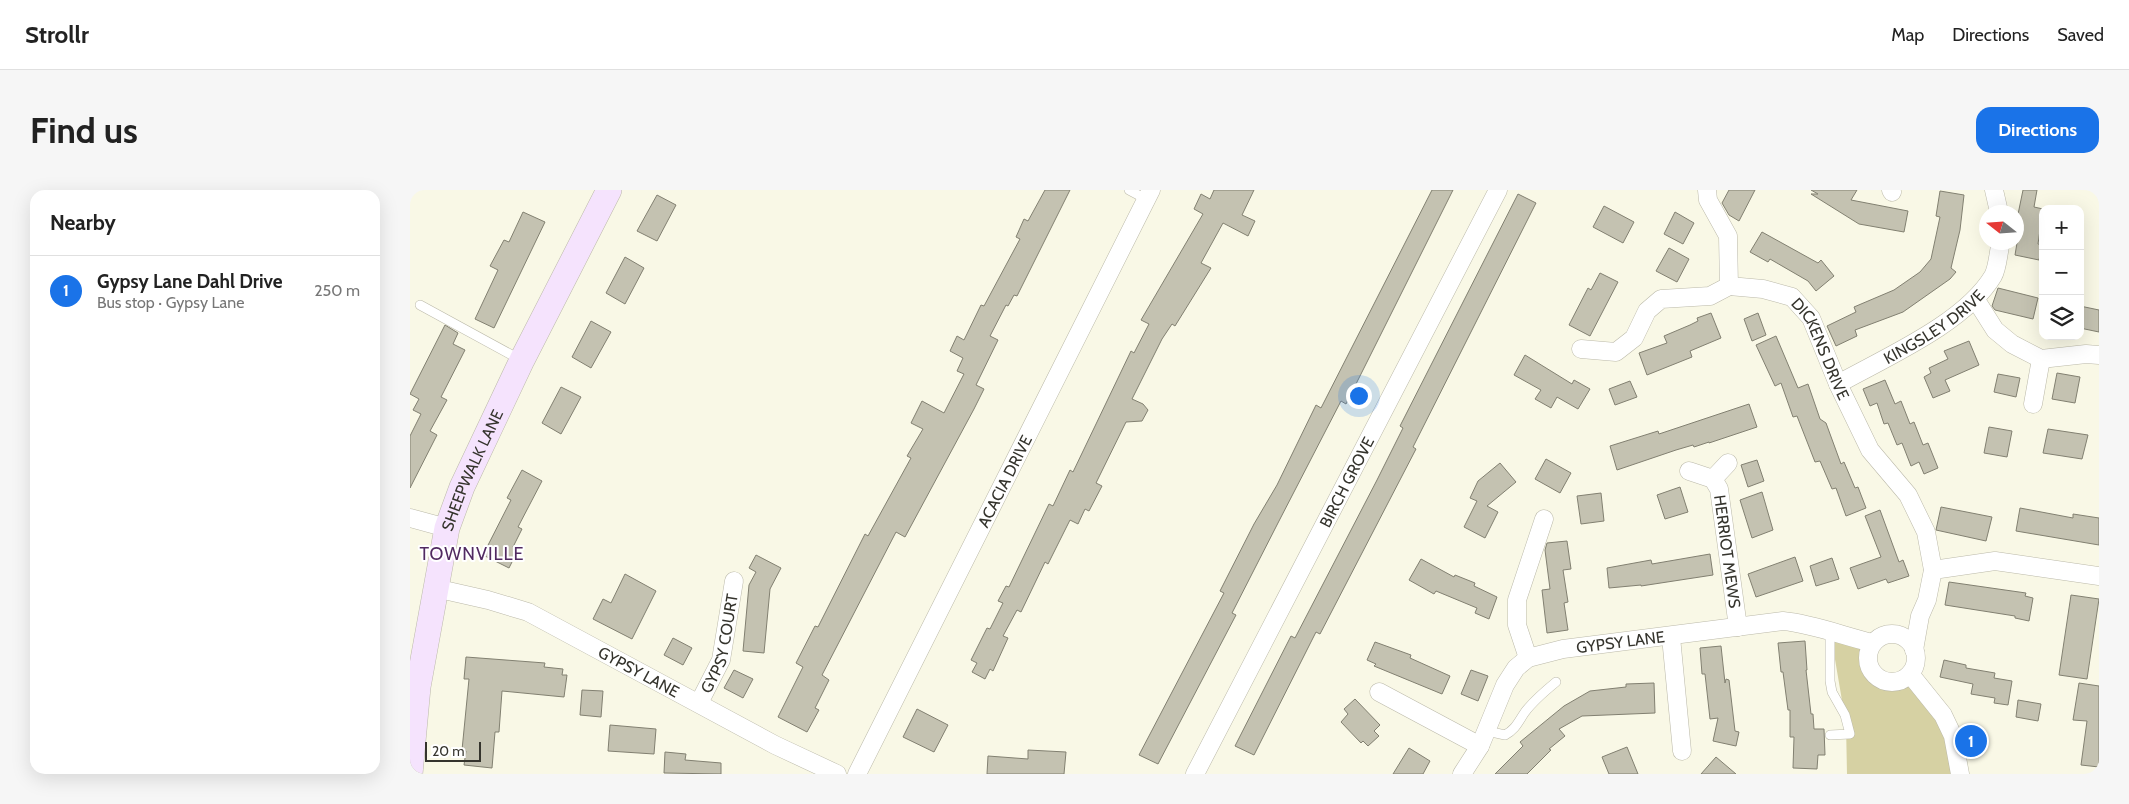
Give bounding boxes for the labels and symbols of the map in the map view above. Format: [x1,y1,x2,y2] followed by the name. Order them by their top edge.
[1979,205,2024,250] north arrow
[1880,286,1989,368] street label: KINGSLEY DRIVE
[1787,294,1853,403] street label: DICKENS DRIVE
[1346,383,1372,409] your location
[438,406,507,534] street label: SHEEPWALK LANE
[974,432,1036,530] street label: ACACIA DRIVE
[1316,434,1378,531] street label: BIRCH GROVE
[1710,494,1744,609] street label: HERRIOT MEWS
[419,543,525,565] district label: TOWNVILLE
[697,592,742,696] street label: GYPSY COURT
[1575,627,1666,657] street label: GYPSY LANE
[595,643,682,702] street label: GYPSY LANE
[1955,722,1987,760] pin: 1
[425,739,481,762] scale bar

